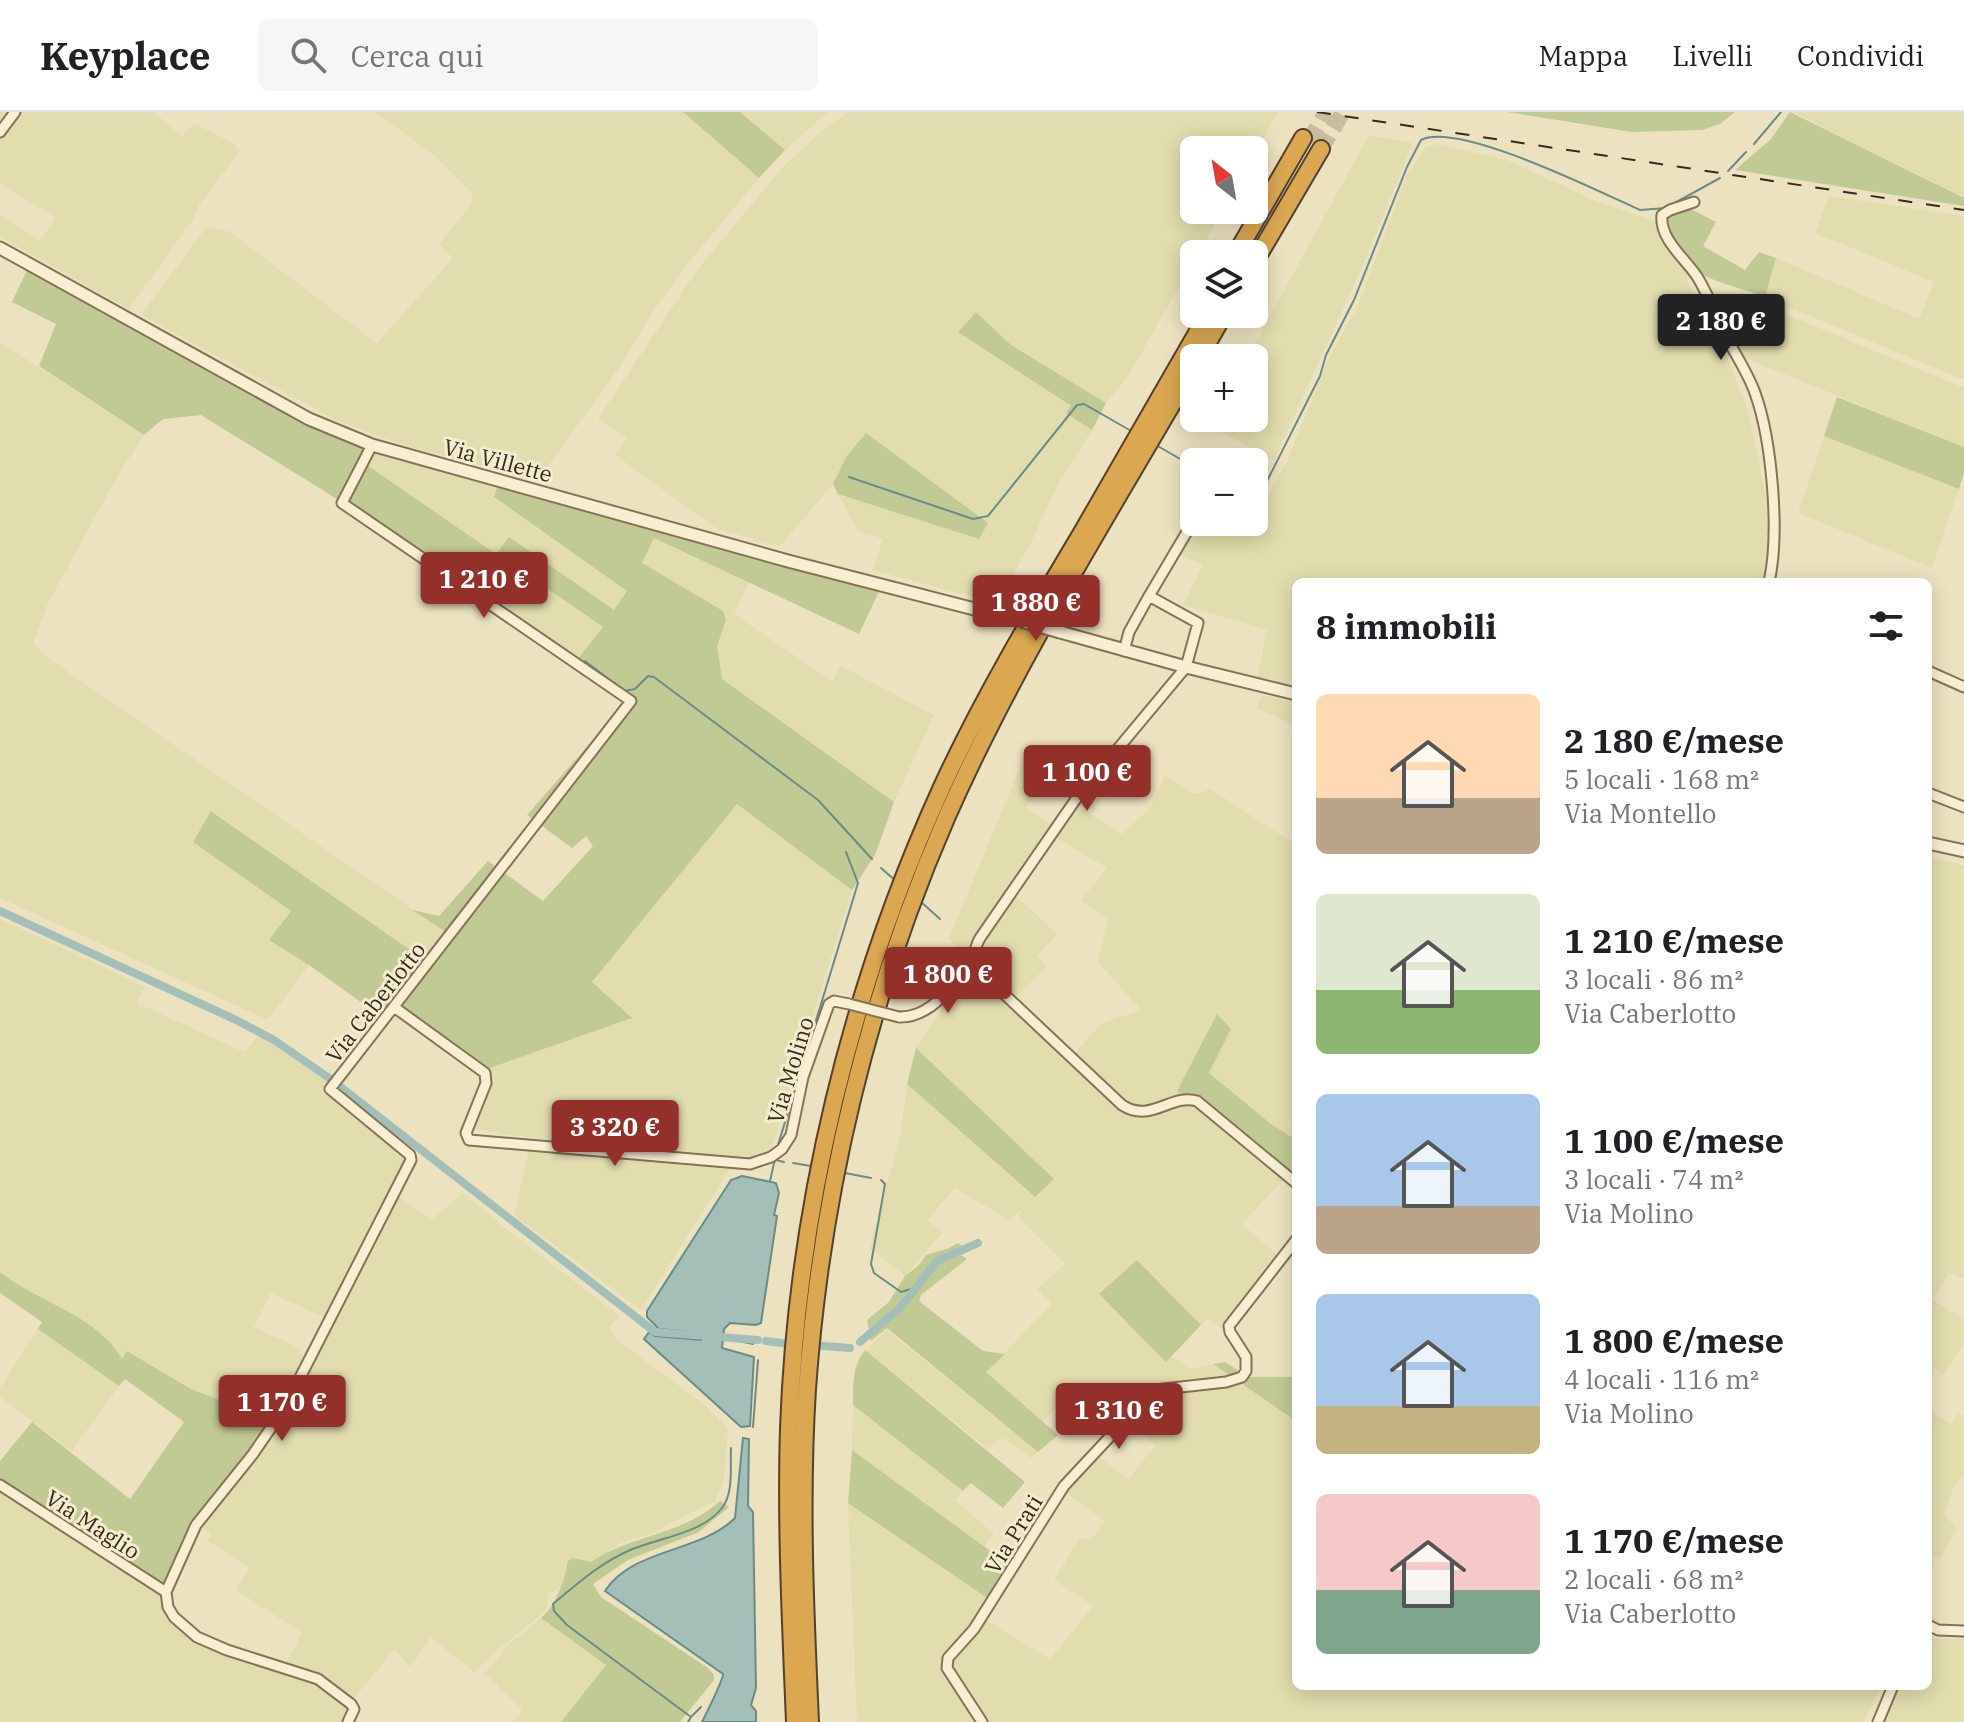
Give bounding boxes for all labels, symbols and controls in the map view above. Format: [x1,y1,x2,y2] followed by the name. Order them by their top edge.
[258,19,818,91] search box
[40,31,210,80] text: Keyplace
[286,33,330,77] icon: search
[350,36,484,75] text: Cerca qui
[1539,37,1628,74] text: Mappa
[1672,37,1753,74] text: Livelli
[1797,37,1924,74] text: Condividi
[1180,136,1268,224] north arrow
[1180,136,1268,536] map controls
[1180,240,1268,328] button: layers
[1647,294,1795,362] pin: 2 180 €
[1676,303,1766,337] text: 2 180 €
[1180,344,1268,432] button: +
[440,432,556,488] street label: Via Villette
[1180,448,1268,536] button: −
[410,552,558,620] pin: 1 210 €
[439,561,529,595] text: 1 210 €
[962,575,1110,643] pin: 1 880 €
[991,584,1081,618] text: 1 880 €
[1316,604,1497,648] text: 8 immobili
[1864,604,1908,648] icon: filters
[1564,718,1784,762] text: 2 180 €/mese
[1380,726,1476,822] icon: home
[1013,745,1161,813] pin: 1 100 €
[1042,754,1132,788] text: 1 100 €
[1564,762,1759,796] text: 5 locali · 168 m²
[1564,796,1717,830] text: Via Montello
[1564,918,1784,962] text: 1 210 €/mese
[1380,926,1476,1022] icon: home
[319,936,431,1068] street label: Via Caberlotto
[874,947,1022,1015] pin: 1 800 €
[903,956,993,990] text: 1 800 €
[1564,962,1743,996] text: 3 locali · 86 m²
[1564,996,1736,1030] text: Via Caberlotto
[760,1013,820,1127] street label: Via Molino
[541,1100,689,1168] pin: 3 320 €
[570,1109,660,1143] text: 3 320 €
[1564,1118,1784,1162] text: 1 100 €/mese
[1380,1126,1476,1222] icon: home
[1564,1162,1743,1196] text: 3 locali · 74 m²
[1564,1196,1694,1230] text: Via Molino
[1564,1318,1784,1362] text: 1 800 €/mese
[1380,1326,1476,1422] icon: home
[1564,1362,1759,1396] text: 4 locali · 116 m²
[208,1375,356,1443] pin: 1 170 €
[1045,1383,1193,1451] pin: 1 310 €
[237,1384,327,1418] text: 1 170 €
[1074,1392,1164,1426] text: 1 310 €
[1564,1396,1694,1430] text: Via Molino
[40,1483,146,1565] street label: Via Maglio
[977,1489,1049,1579] street label: Via Prati
[1564,1518,1784,1562] text: 1 170 €/mese
[1380,1526,1476,1622] icon: home
[1564,1562,1743,1596] text: 2 locali · 68 m²
[1564,1596,1736,1630] text: Via Caberlotto

